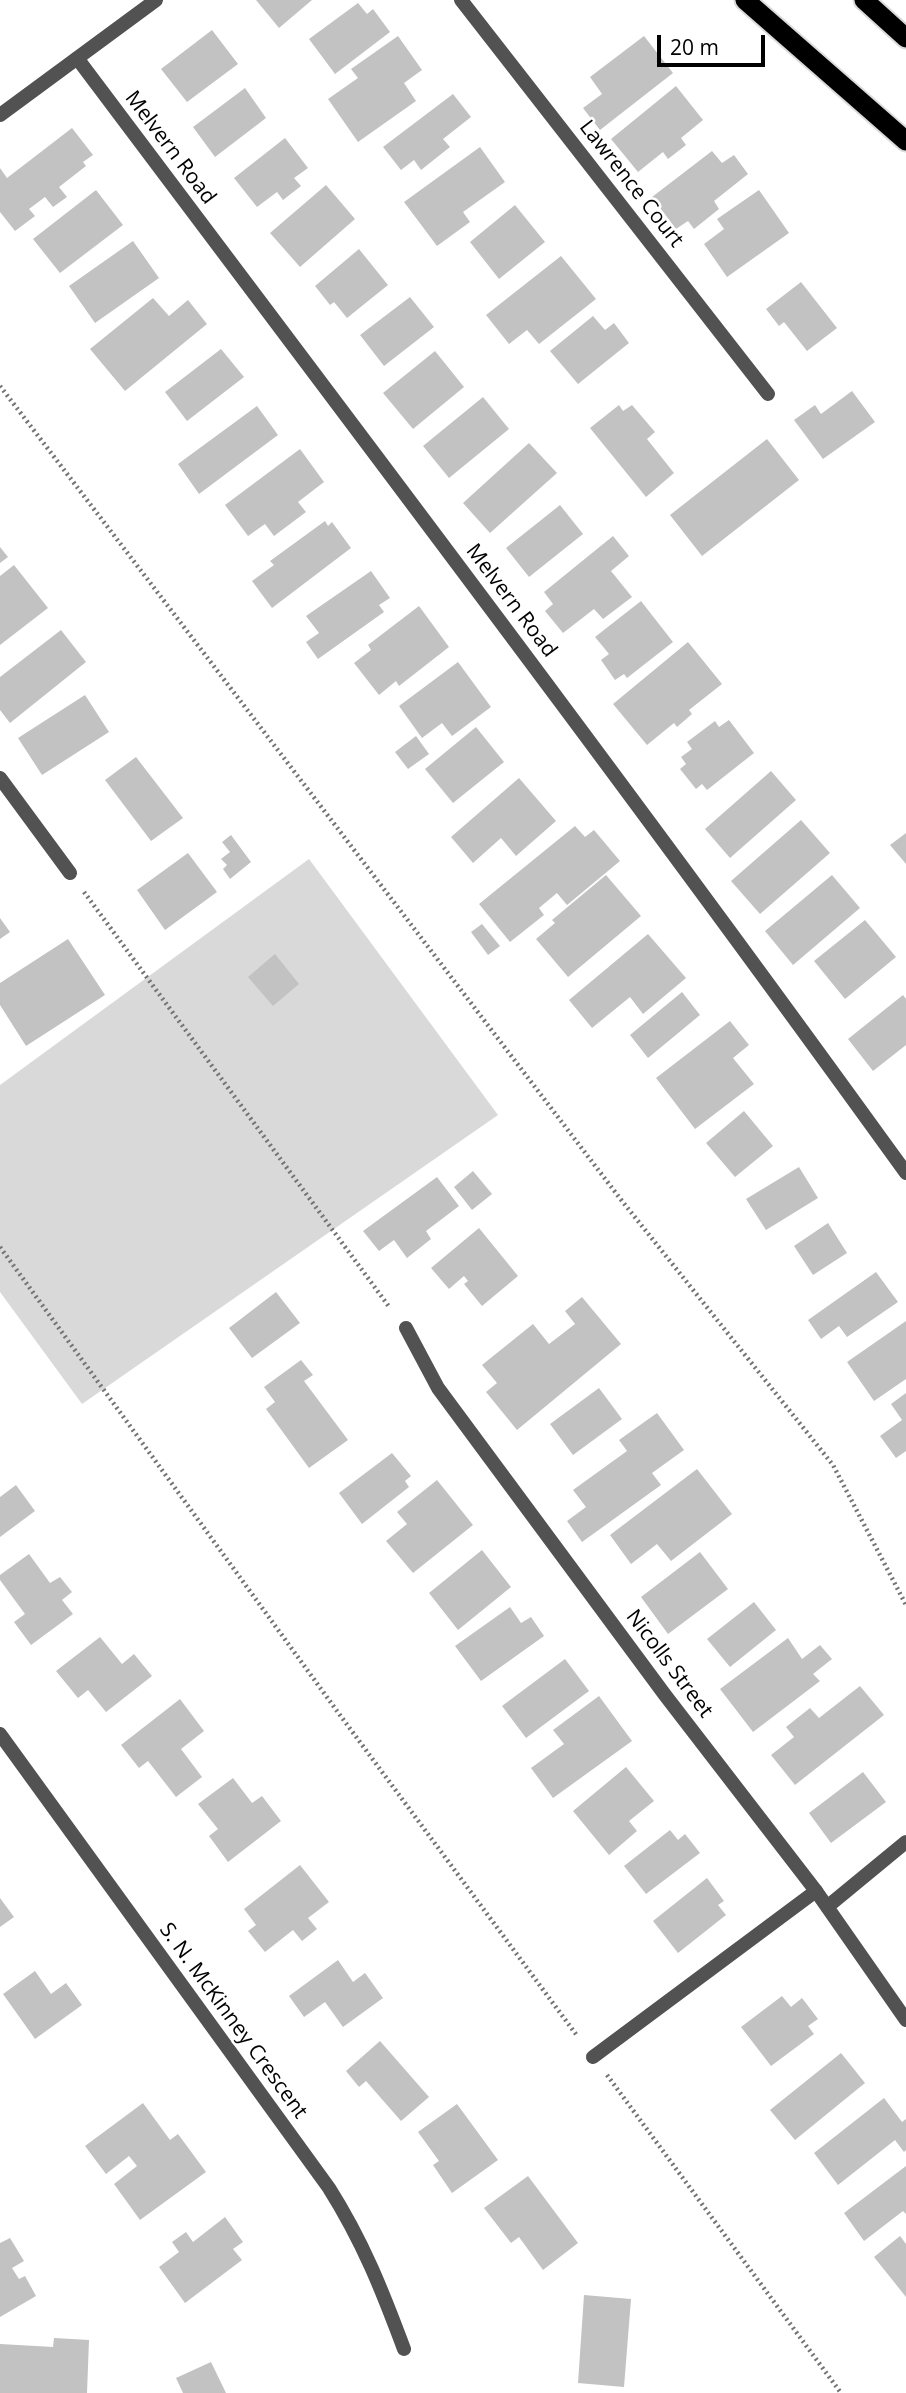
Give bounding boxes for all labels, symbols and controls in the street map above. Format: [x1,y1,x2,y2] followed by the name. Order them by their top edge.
[661,21,769,65] scale bar
[670,33,719,61] text: 20 m
[119,86,221,210] street label: Melvern Road
[574,115,688,253] street label: Lawrence Court
[460,539,562,663] street label: Melvern Road
[620,1605,718,1723] street label: Nicolls Street
[154,1918,312,2124] street label: S. N. McKinney Crescent

